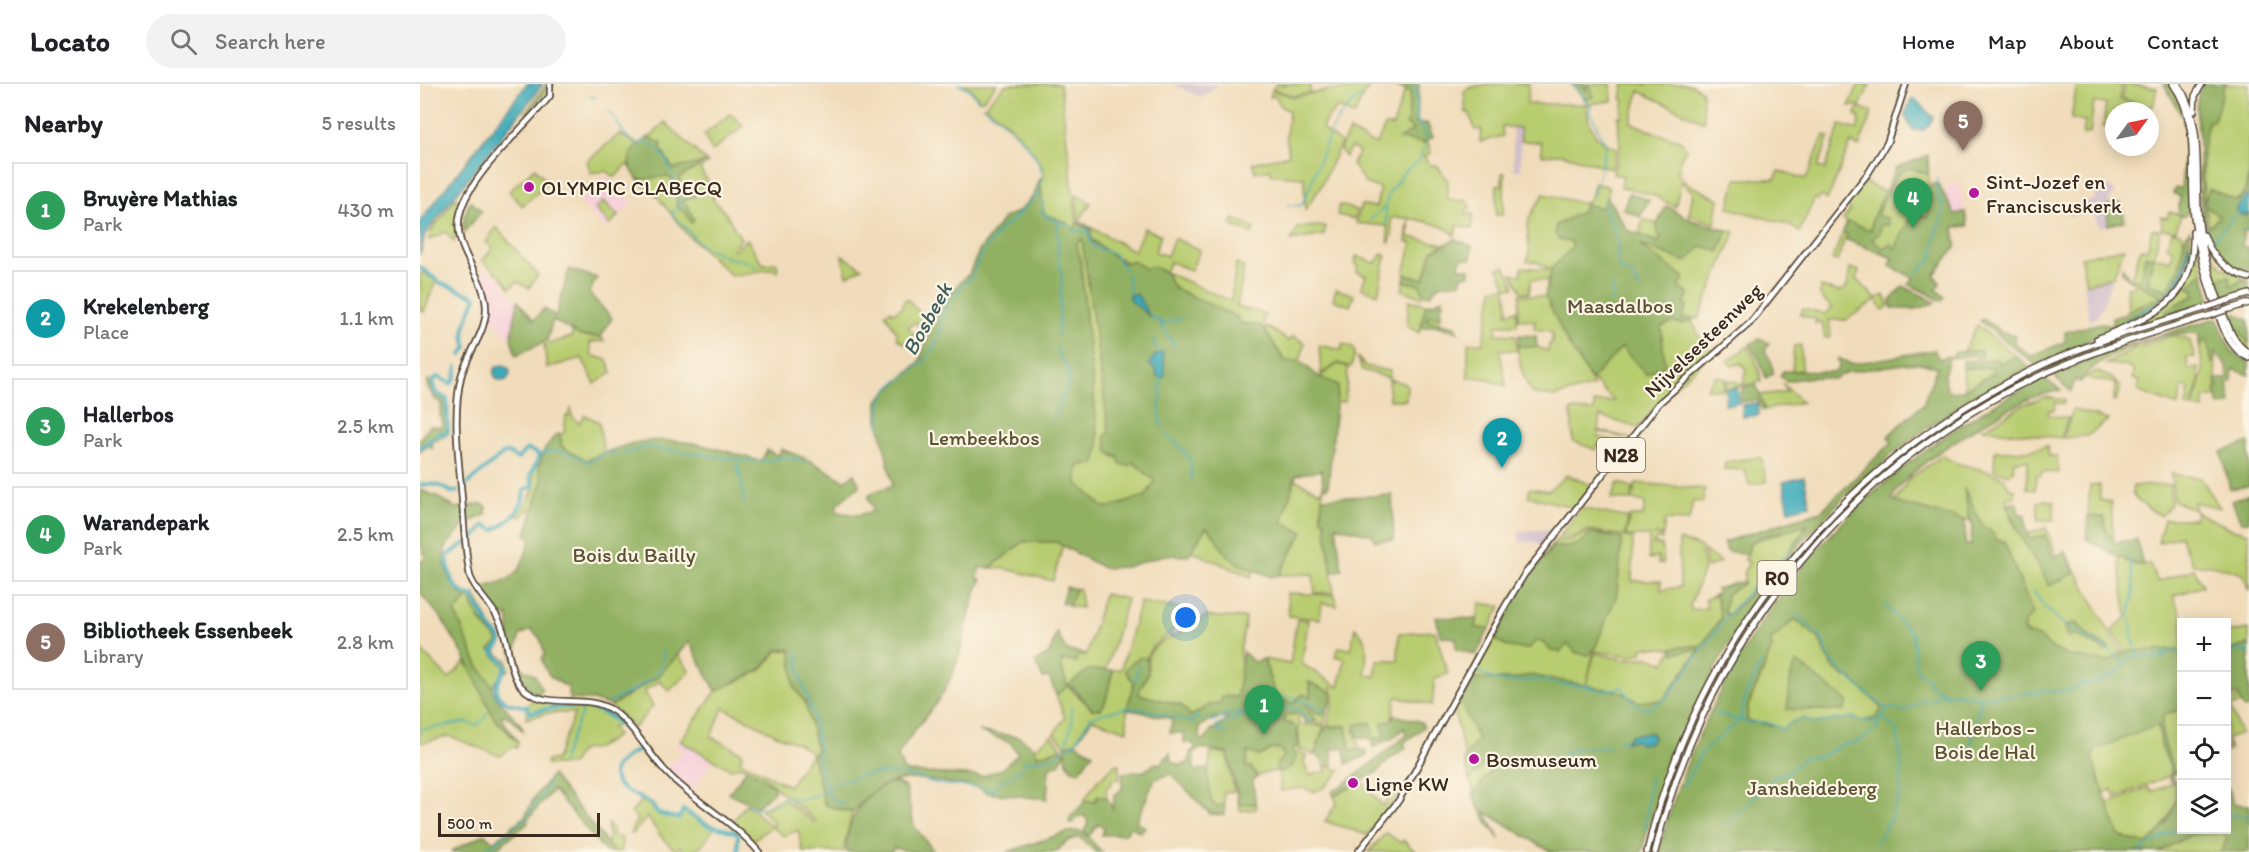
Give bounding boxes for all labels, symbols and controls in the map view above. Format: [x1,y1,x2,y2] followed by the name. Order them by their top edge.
[146,14,566,68] search box
[30,24,110,58] text: Locato
[167,25,200,58] icon: search
[215,28,325,55] text: Search here
[1902,29,1955,54] text: Home
[1988,29,2027,54] text: Map
[2060,29,2114,54] text: About
[2147,29,2219,54] text: Contact
[1944,101,1982,151] pin: 5
[2105,102,2159,156] north arrow
[24,107,103,139] text: Nearby
[322,111,396,135] text: 5 results
[1986,169,2122,218] place label: Sint-Jozef en Franciscuskerk
[541,175,722,200] place label: OLYMPIC CLABECQ
[1894,178,1932,228] pin: 4
[522,180,536,194] marker: OLYMPIC CLABECQ
[83,185,238,212] text: Bruyère Mathias
[1967,186,1981,200] marker: Sint-Jozef en Franciscuskerk
[41,198,50,222] text: 1
[337,198,394,222] text: 430 m
[83,212,122,236] text: Park
[896,276,959,360] water label: Bosbeek
[1639,277,1767,403] street label: Nijvelsesteenweg
[83,293,209,320] text: Krekelenberg
[1567,293,1673,318] park label: Maasdalbos
[40,306,51,330] text: 2
[340,306,394,330] text: 1.1 km
[83,320,129,344] text: Place
[83,401,174,428] text: Hallerbos
[40,414,51,438] text: 3
[337,414,394,438] text: 2.5 km
[1482,418,1522,468] pin: 2
[928,425,1040,450] park label: Lembeekbos
[83,428,122,452] text: Park
[1597,438,1645,472] road number: N28
[83,509,209,536] text: Warandepark
[39,522,52,546] text: 4
[337,522,394,546] text: 2.5 km
[83,536,122,560] text: Park
[572,542,696,567] park label: Bois du Bailly
[1758,561,1796,595] road number: R0
[1171,603,1200,632] your location
[83,617,293,644] text: Bibliotheek Essenbeek
[2177,618,2231,834] map controls
[2177,618,2231,672] button: +
[40,630,51,654] text: 5
[337,630,394,654] text: 2.8 km
[1962,642,2000,691] pin: 3
[83,644,143,668] text: Library
[2177,672,2231,726] button: −
[1244,686,1284,735] pin: 1
[1934,715,2036,764] park label: Hallerbos - Bois de Hal
[2177,726,2231,780] button: locate
[1486,747,1597,772] place label: Bosmuseum
[1467,752,1481,766] marker: Bosmuseum
[1365,771,1449,796] place label: Ligne KW
[1747,775,1877,800] park label: Jansheideberg
[1346,776,1360,790] marker: Ligne KW
[2177,780,2231,834] button: layers
[438,810,600,838] scale bar
[447,814,492,833] text: 500 m

